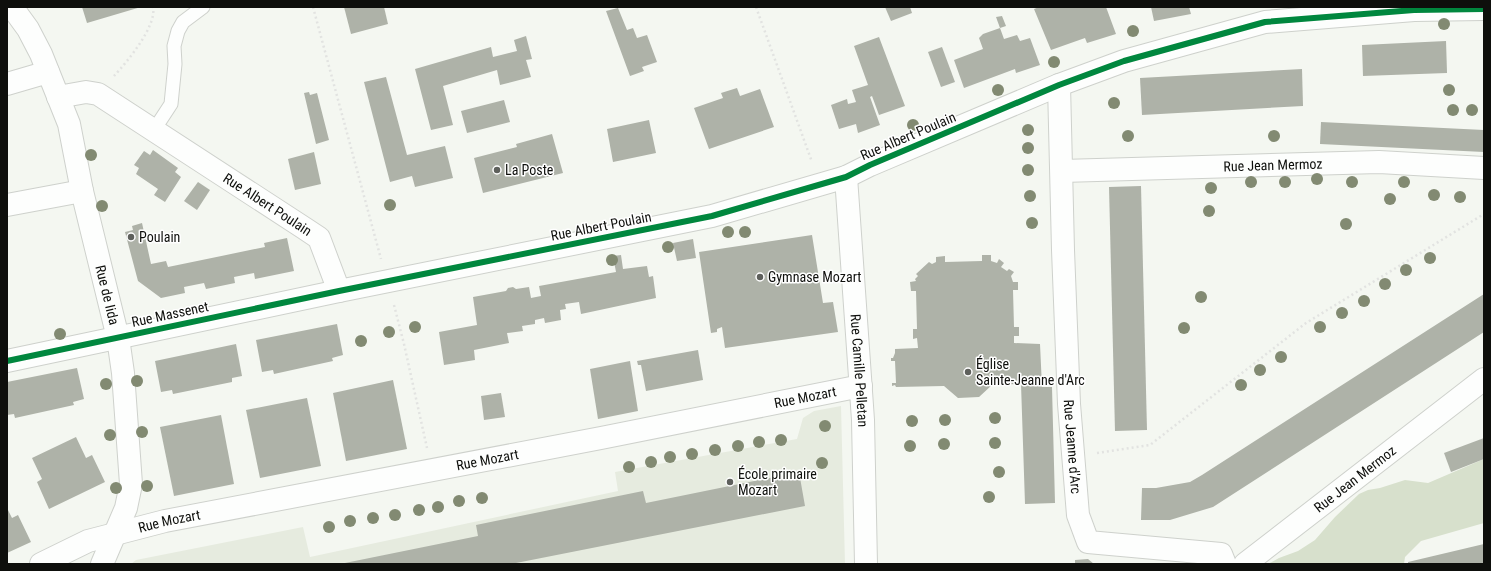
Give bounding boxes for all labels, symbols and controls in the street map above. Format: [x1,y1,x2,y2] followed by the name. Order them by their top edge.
[858,109,958,163] street label: Rue Albert Poulain
[1223,156,1323,174] street label: Rue Jean Mermoz
[505,162,554,178] place label: La Poste
[492,165,502,175] marker: La Poste
[220,170,315,239] street label: Rue Albert Poulain
[549,208,653,244] street label: Rue Albert Poulain
[139,229,180,245] place label: Poulain
[126,232,136,242] marker: Poulain
[92,263,122,326] street label: Rue de Iida
[768,269,861,285] place label: Gymnase Mozart
[755,272,765,282] marker: Gymnase Mozart
[130,298,210,330] street label: Rue Massenet
[848,313,871,427] street label: Rue Camille Pelletan
[976,355,1085,388] place label: Église Sainte-Jeanne d'Arc
[963,367,973,377] marker: Église Sainte-Jeanne d'Arc
[773,383,838,411] street label: Rue Mozart
[1061,399,1084,495] street label: Rue Jeanne d'Arc
[1311,442,1399,516] street label: Rue Jean Mermoz
[455,446,520,473] street label: Rue Mozart
[738,465,817,498] place label: École primaire Mozart
[725,477,735,487] marker: École primaire Mozart
[136,506,202,536] street label: Rue Mozart

